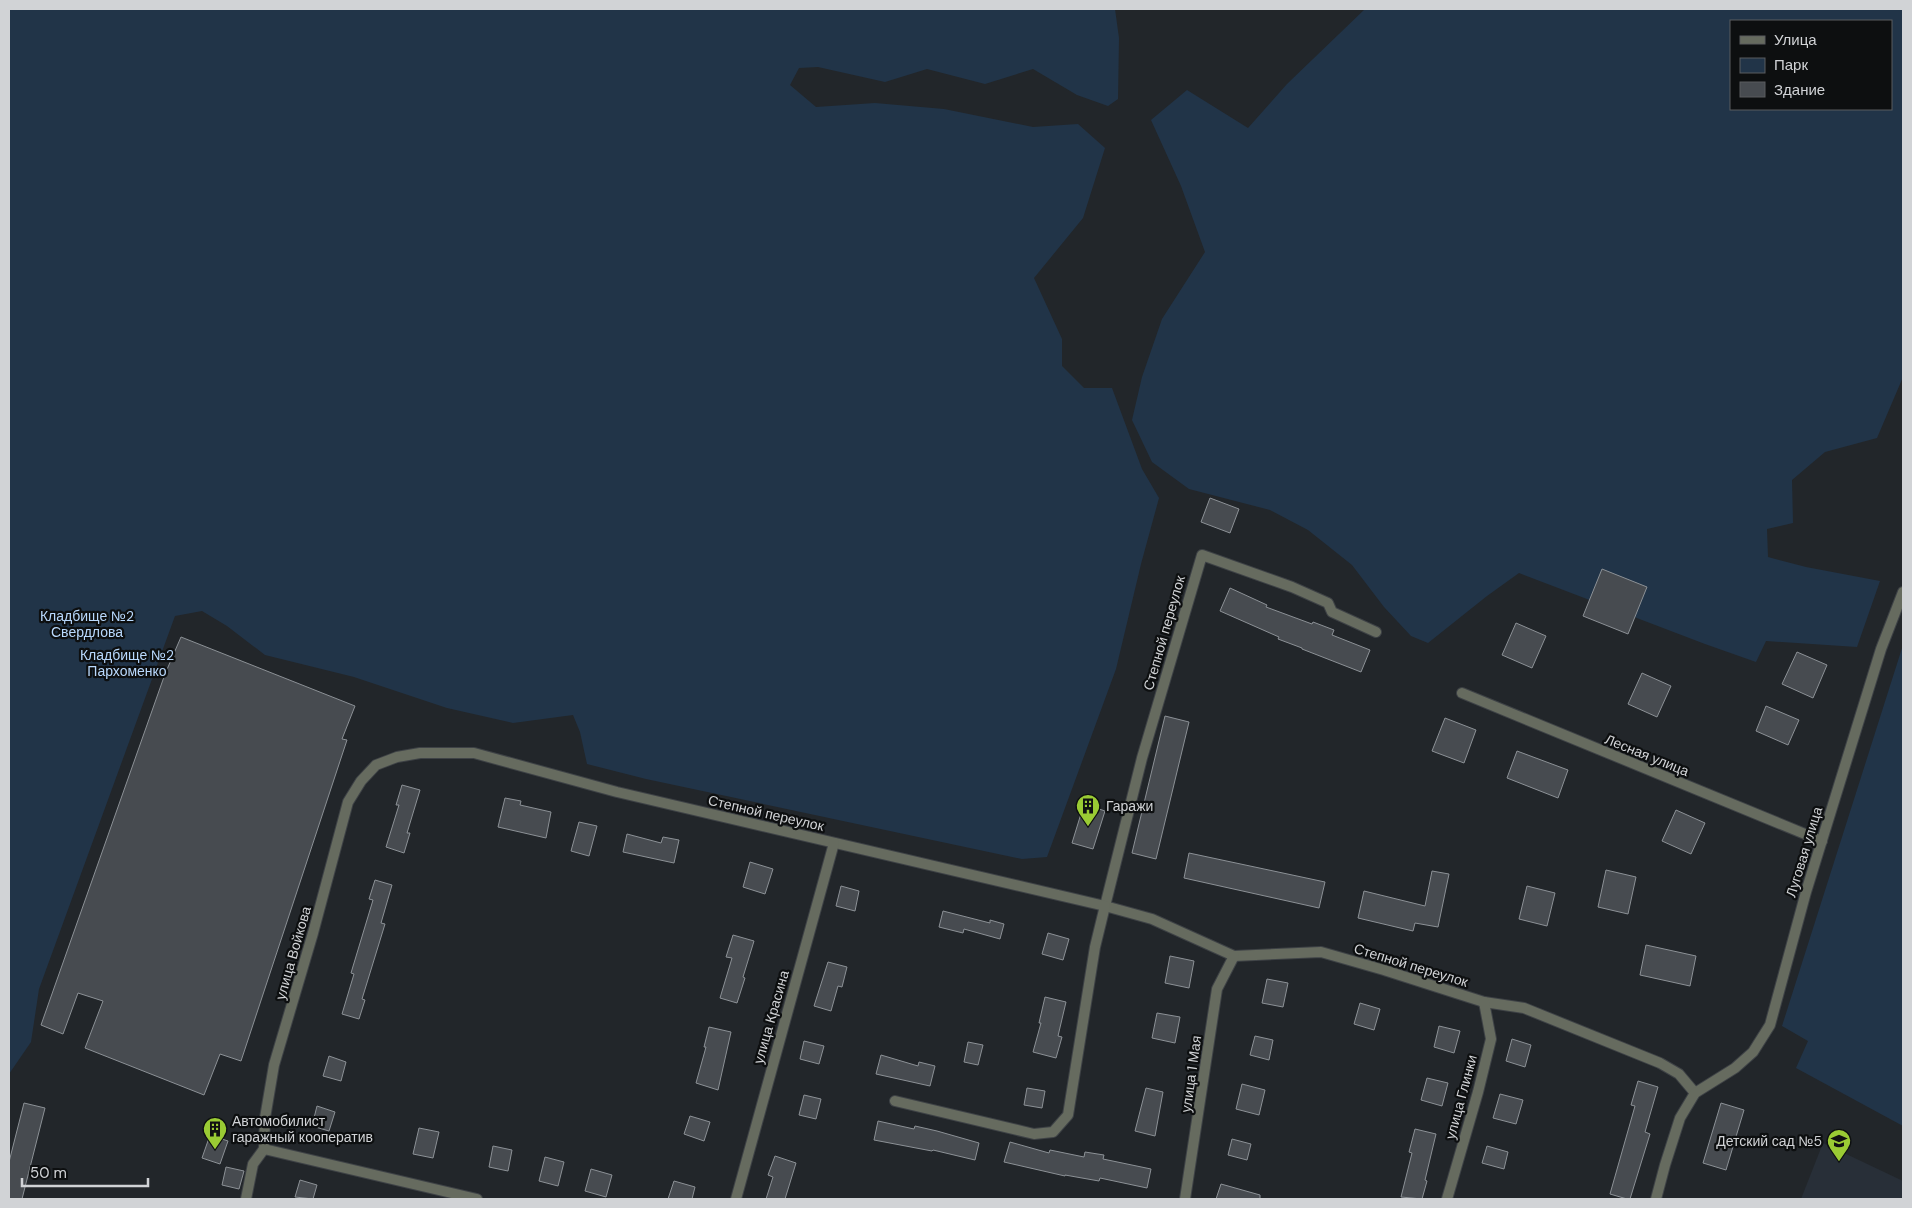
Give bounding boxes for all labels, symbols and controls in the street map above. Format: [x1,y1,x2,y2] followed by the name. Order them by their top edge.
[1730,20,1892,110] legend
[1774,30,1817,50] text: Улица
[1774,55,1808,75] text: Парк
[1774,80,1825,100] text: Здание
[1139,573,1189,692] street label: Степной переулок
[40,607,134,641] park label: Кладбище №2 Свердлова
[80,646,174,680] park label: Кладбище №2 Пархоменко
[1602,730,1692,780] street label: Лесная улица
[706,791,827,835] street label: Степной переулок
[1075,793,1101,827] building icon: Гаражи
[1106,797,1153,815] place label: Гаражи
[1782,804,1826,899] street label: Луговая улица
[271,904,315,1002] street label: улица Войкова
[1352,939,1471,991] street label: Степной переулок
[749,968,793,1066] street label: улица Красина
[1177,1034,1205,1114] street label: улица 1 Мая
[1441,1053,1481,1141] street label: улица Глинки
[232,1112,373,1146] place label: Автомобилист гаражный кооператив
[202,1116,228,1150] building icon: Автомобилист гаражный кооператив
[1826,1128,1852,1162] school or university icon: Детский сад №5
[1716,1132,1822,1150] place label: Детский сад №5
[22,1156,149,1188] scale bar
[30,1163,67,1183] text: 50 m

